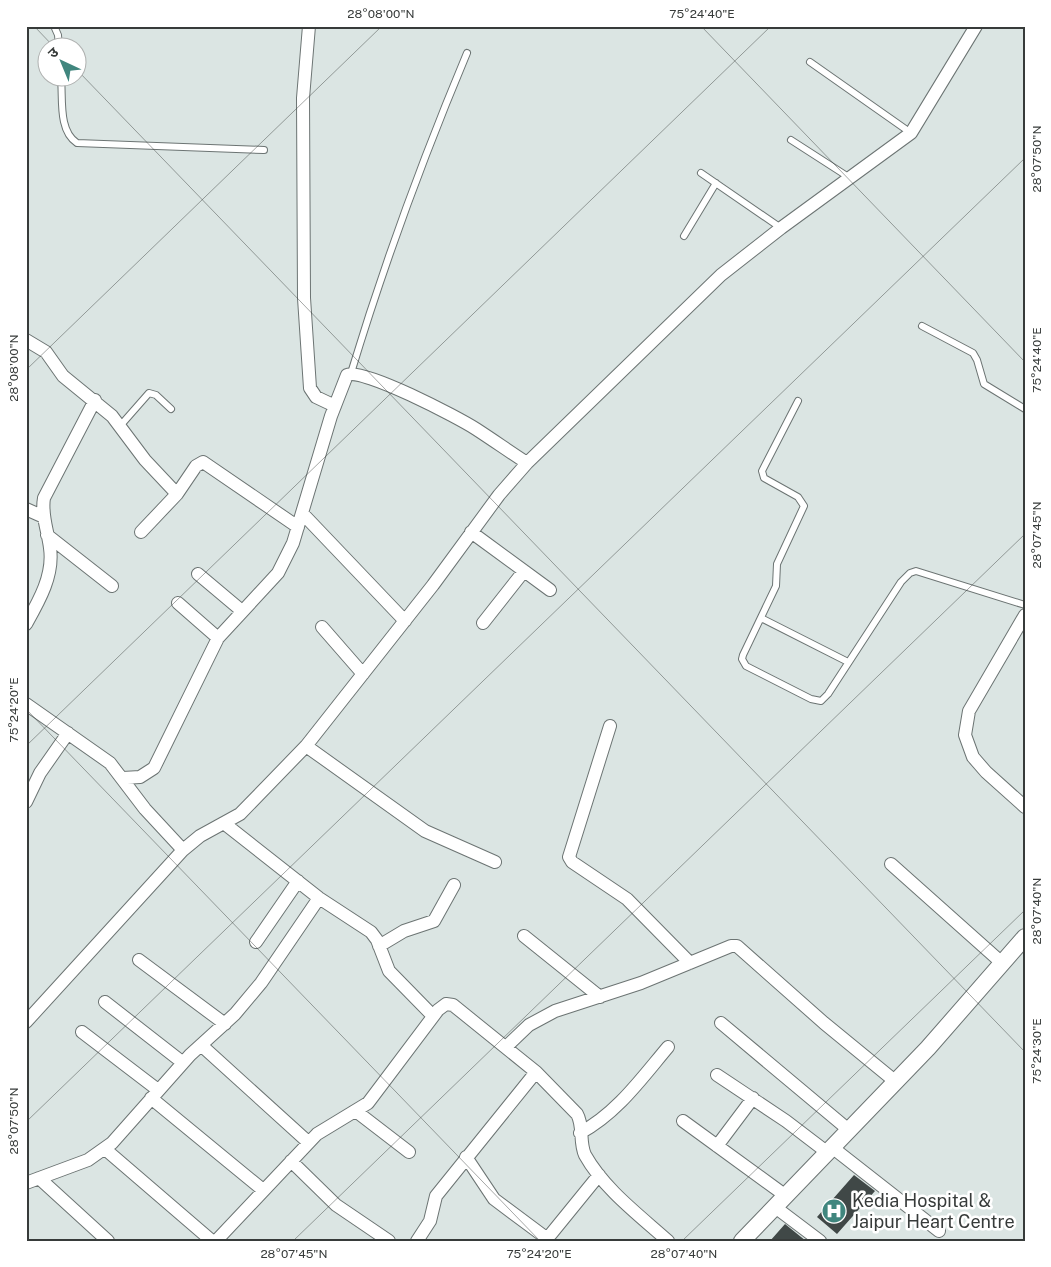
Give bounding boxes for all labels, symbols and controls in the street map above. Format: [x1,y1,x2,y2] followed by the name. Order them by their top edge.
[347,7,415,21] text: 28°08'00"N
[669,7,735,21] text: 75°24'40"E
[38,38,88,88] north arrow
[44,43,62,61] text: उ
[1030,126,1044,192] text: 28°07'50"N
[1030,327,1044,393] text: 75°24'40"E
[7,334,21,402] text: 28°08'00"N
[1030,501,1044,569] text: 28°07'45"N
[7,677,21,743] text: 75°24'20"E
[1030,878,1044,944] text: 28°07'40"N
[1030,1018,1044,1084] text: 75°24'30"E
[7,1088,21,1154] text: 28°07'50"N
[852,1190,1015,1232] place label: Kedia Hospital & Jaipur Heart Centre
[821,1198,847,1224] hospital icon: Kedia Hospital & Jaipur Heart Centre
[260,1247,328,1261] text: 28°07'45"N
[506,1247,572,1261] text: 75°24'20"E
[651,1247,717,1261] text: 28°07'40"N

